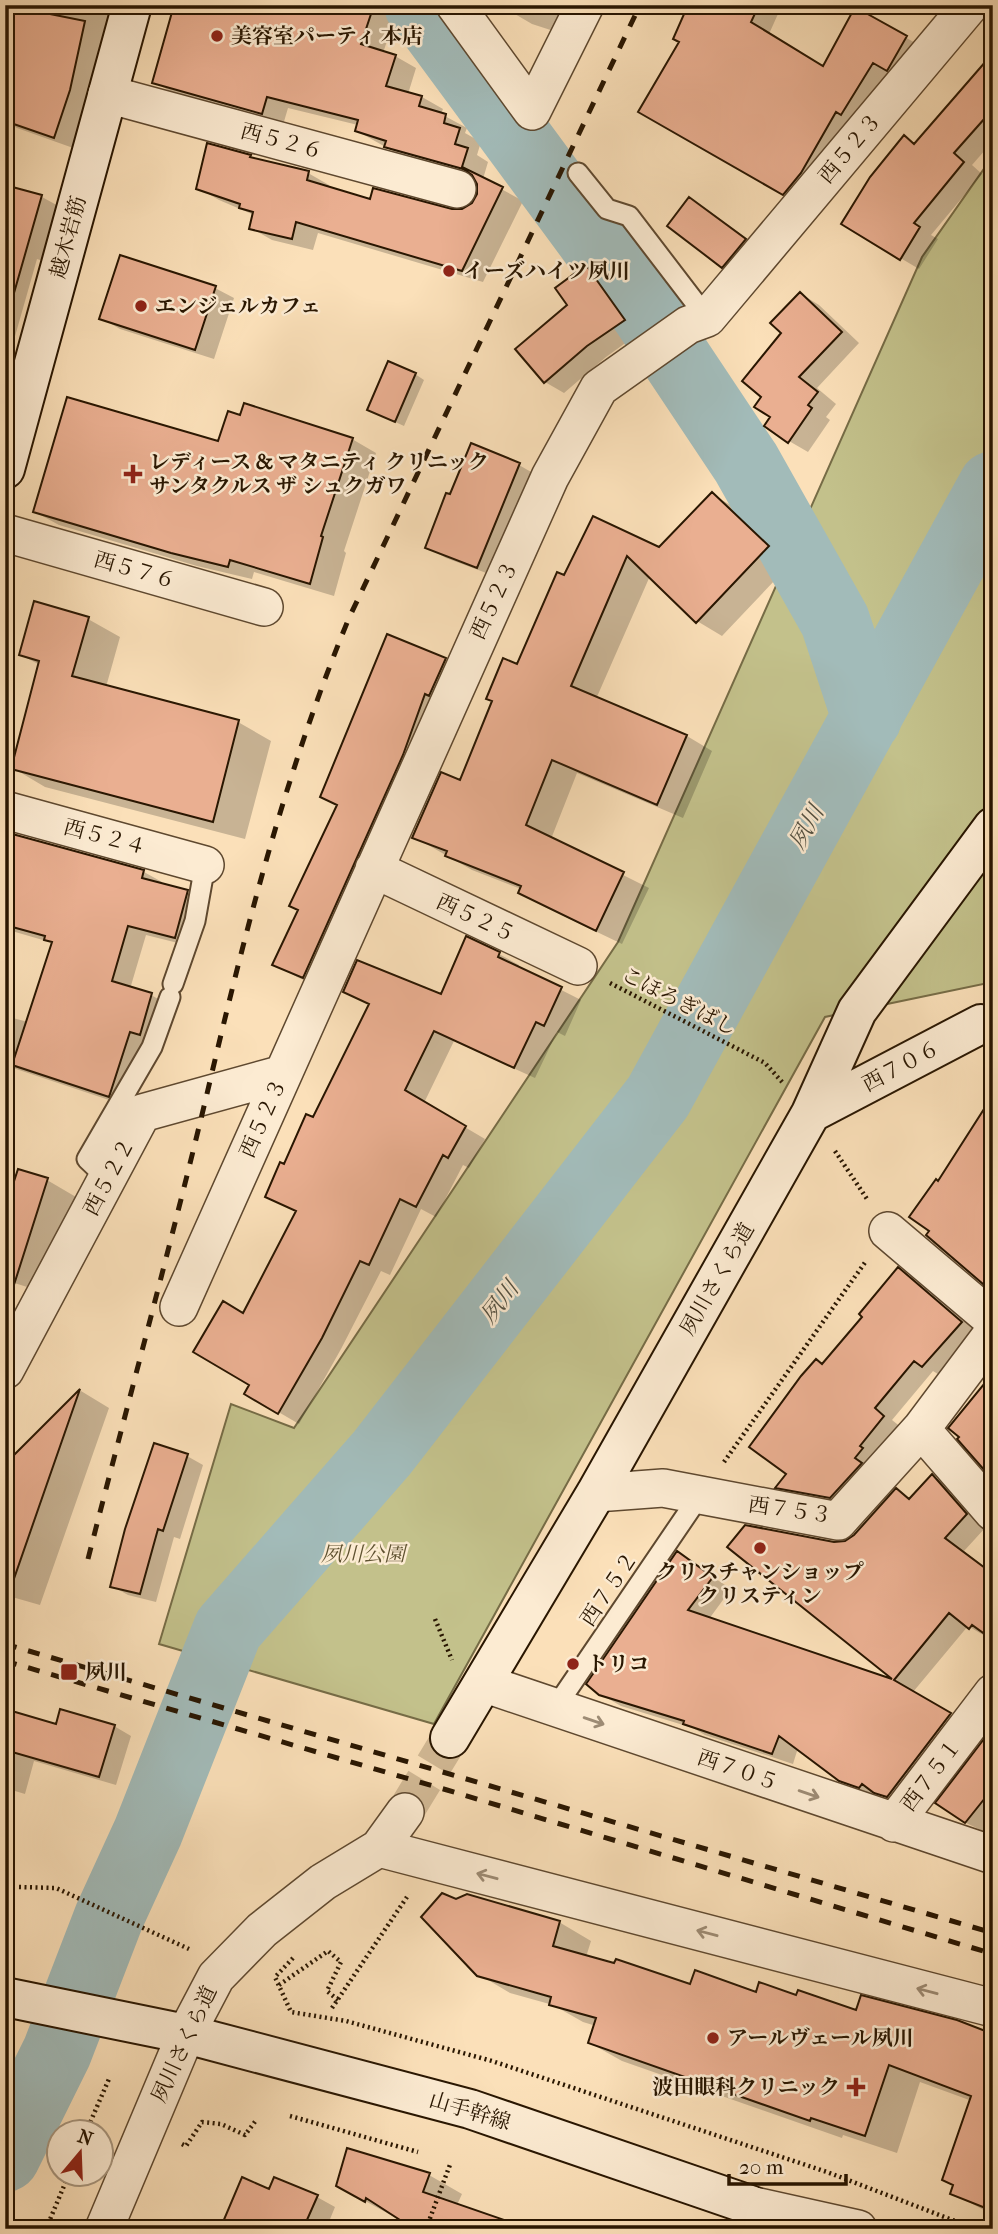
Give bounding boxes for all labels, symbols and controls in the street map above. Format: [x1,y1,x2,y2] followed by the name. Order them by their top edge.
[231,24,423,48] place label: 美容室パーティ 本店
[209,28,225,44] marker: 美容室パーティ 本店
[814,108,886,188] street label: 西５２３
[238,119,326,163] street label: 西５２６
[46,193,90,281] street label: 越木岩筋
[463,259,630,283] place label: イーズハイツ夙川
[441,263,457,279] marker: イーズハイツ夙川
[155,294,321,318] place label: エンジェルカフェ
[133,298,149,314] marker: エンジェルカフェ
[149,450,489,498] place label: レディース & マタニティ クリニック サンタクルス ザ シュクガワ
[123,464,143,484] marker: レディース & マタニティ クリニック サンタクルス ザ シュクガワ
[91,547,179,593] street label: 西５７６
[465,557,523,643] street label: 西５２３
[783,798,831,854] water label: 夙川
[61,815,149,859] street label: 西５２４
[433,889,519,947] street label: 西５２５
[617,962,741,1040] street label: こほろぎばし
[858,1036,944,1096] street label: 西７０６
[235,1075,291,1161] street label: 西５２３
[79,1134,139,1220] street label: 西５２２
[675,1218,759,1340] street label: 夙川さくら道
[475,1274,526,1329] water label: 夙川
[747,1492,833,1528] street label: 西７５３
[752,1540,768,1556] marker: クリスチャンショップ クリスティン
[321,1542,408,1566] park label: 夙川公園
[576,1547,642,1631] street label: 西７５２
[656,1560,864,1608] place label: クリスチャンショップ クリスティン
[587,1652,650,1676] place label: トリコ
[565,1656,581,1672] marker: トリコ
[85,1660,127,1684] place label: 夙川
[59,1662,79,1682] marker: 夙川
[582,1716,604,1728] one-way arrow
[896,1734,966,1816] street label: 西７５１
[694,1745,782,1795] street label: 西７０５
[798,1788,820,1801] one-way arrow
[476,1868,498,1881] one-way arrow
[696,1926,718,1939] one-way arrow
[146,1982,222,2106] street label: 夙川さくら道
[916,1984,939,1997] one-way arrow
[727,2026,914,2050] place label: アールヴェール夙川
[705,2030,721,2046] marker: アールヴェール夙川
[652,2075,840,2099] place label: 波田眼科クリニック
[846,2077,866,2097] marker: 波田眼科クリニック
[426,2087,514,2135] street label: 山手幹線
[46,2118,116,2188] north arrow
[75,2125,96,2151] text: N
[729,2143,846,2187] scale bar
[739,2155,784,2179] text: 20 m

